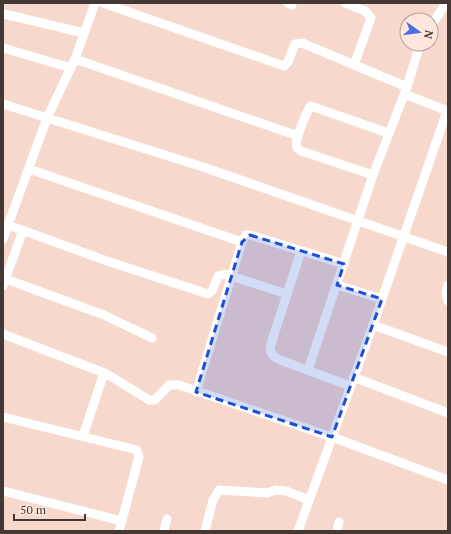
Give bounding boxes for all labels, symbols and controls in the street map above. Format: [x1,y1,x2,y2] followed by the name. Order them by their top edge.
[399,12,439,52] north arrow
[421,29,437,41] text: N
[14,496,85,522] scale bar
[20,502,47,517] text: 50 m

